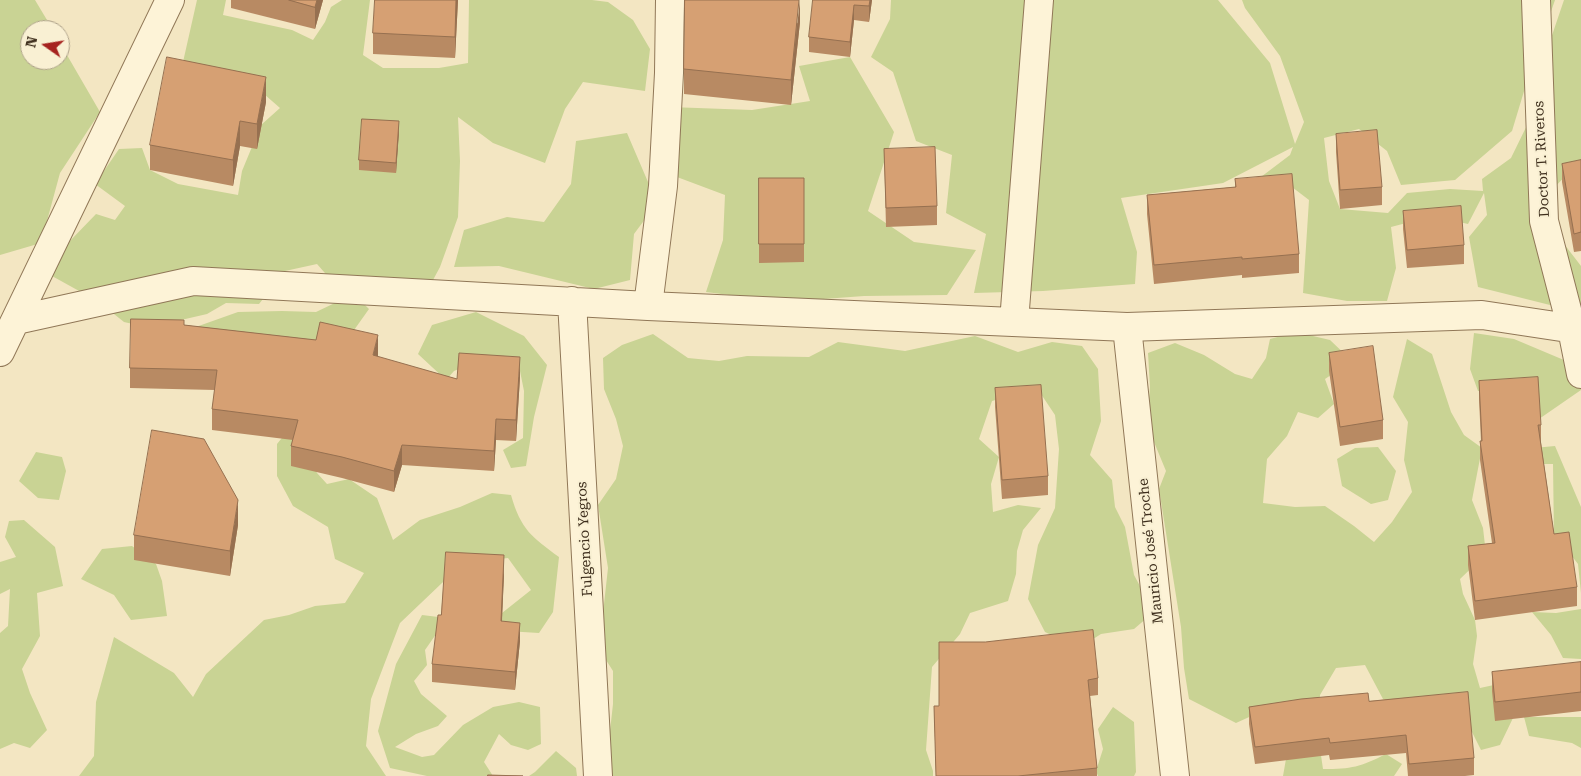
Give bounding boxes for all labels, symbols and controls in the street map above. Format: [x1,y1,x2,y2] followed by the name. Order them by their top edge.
[20,20,70,70] north arrow
[22,35,40,49] text: N
[1531,100,1553,218] street label: Doctor T. Riveros
[1135,477,1167,625] street label: Mauricio José Troche
[574,481,596,597] street label: Fulgencio Yegros

